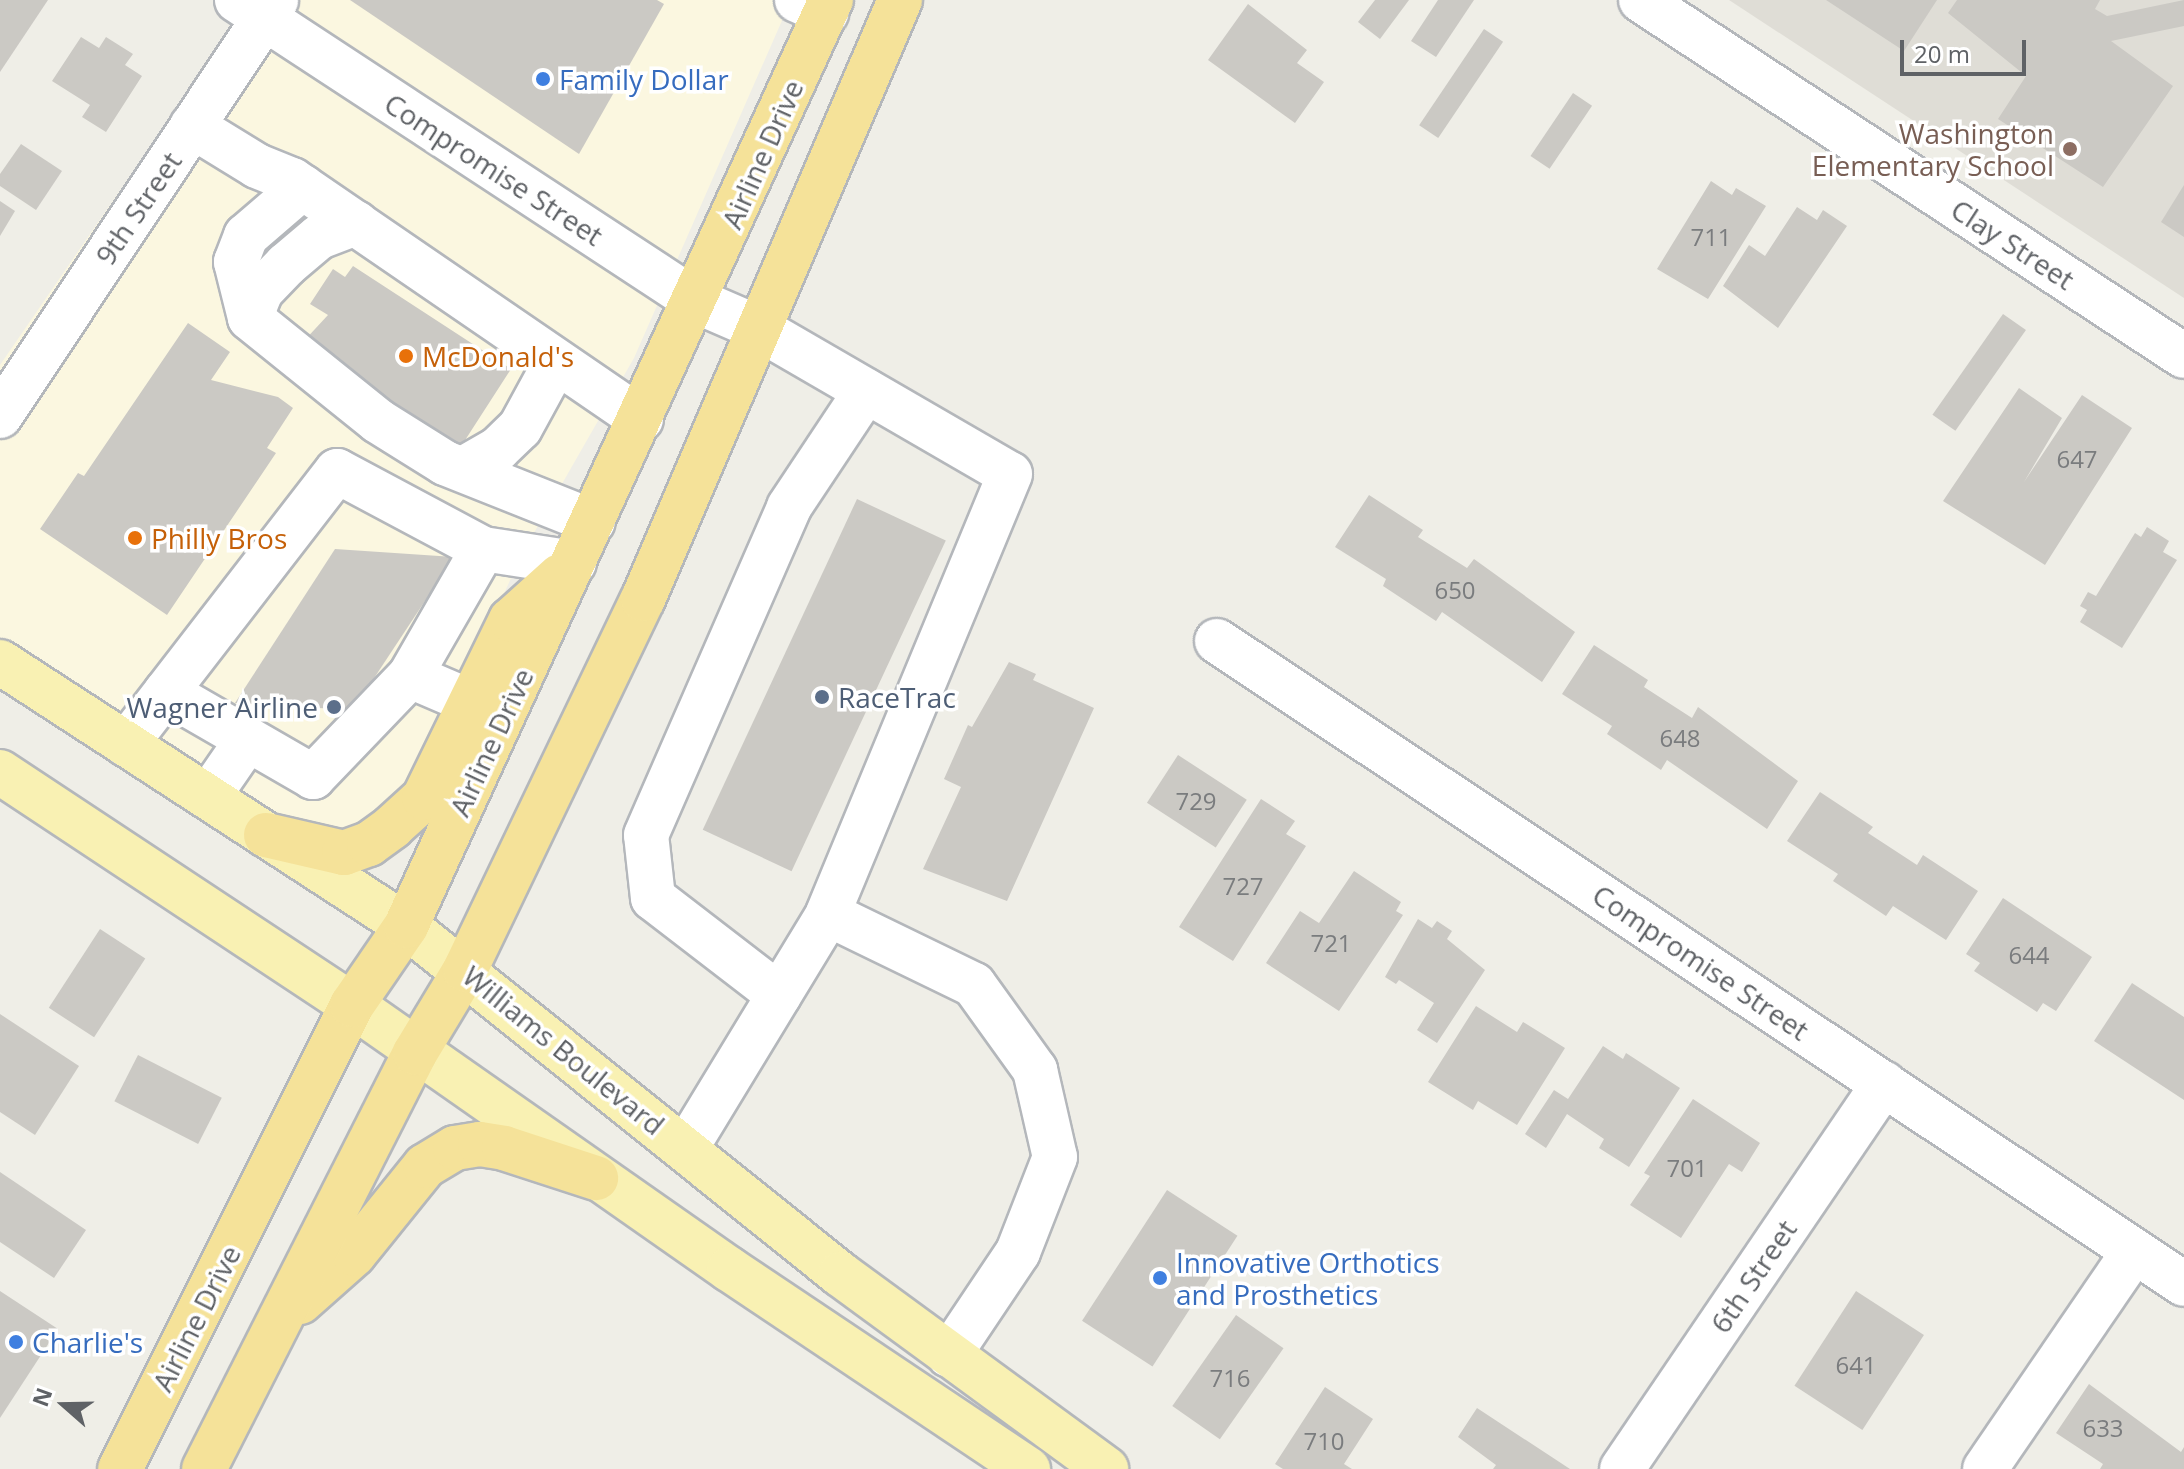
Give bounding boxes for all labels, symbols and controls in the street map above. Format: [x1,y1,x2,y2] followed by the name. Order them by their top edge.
[1904,24,2030,74] scale bar
[1914,37,1970,70] text: 20 m
[559,62,729,96] place label: Family Dollar
[534,70,552,88] marker: Family Dollar
[714,75,810,233] street label: Airline Drive
[379,86,609,252] street label: Compromise Street
[1812,116,2054,182] place label: Washington Elementary School
[2061,140,2079,158] marker: Washington Elementary School
[88,145,188,271] street label: 9th Street
[1945,192,2081,296] street label: Clay Street
[1690,223,1732,251] house number: 711
[422,339,574,373] place label: McDonald's
[397,347,415,365] marker: McDonald's
[2056,445,2098,473] house number: 647
[151,521,287,555] place label: Philly Bros
[126,529,144,547] marker: Philly Bros
[1434,576,1476,604] house number: 650
[442,663,540,821] street label: Airline Drive
[838,680,956,714] place label: RaceTrac
[813,688,831,706] marker: RaceTrac
[127,690,318,724] place label: Wagner Airline
[325,698,343,716] marker: Wagner Airline
[1659,724,1701,752] house number: 648
[1175,787,1217,815] house number: 729
[1222,872,1264,900] house number: 727
[1587,877,1815,1047] street label: Compromise Street
[1310,929,1352,957] house number: 721
[2008,941,2050,969] house number: 644
[457,959,671,1141] street label: Williams Boulevard
[1666,1154,1708,1182] house number: 701
[1703,1213,1803,1339] street label: 6th Street
[145,1240,247,1396] street label: Airline Drive
[1176,1245,1440,1311] place label: Innovative Orthotics and Prosthetics
[1151,1269,1169,1287] marker: Innovative Orthotics and Prosthetics
[32,1325,143,1359] place label: Charlie's
[7,1333,25,1351] marker: Charlie's
[1835,1351,1877,1379] house number: 641
[1209,1364,1251,1392] house number: 716
[24,1365,104,1445] north arrow
[24,1383,59,1410] text: N
[2082,1414,2124,1442] house number: 633
[1303,1427,1345,1455] house number: 710

